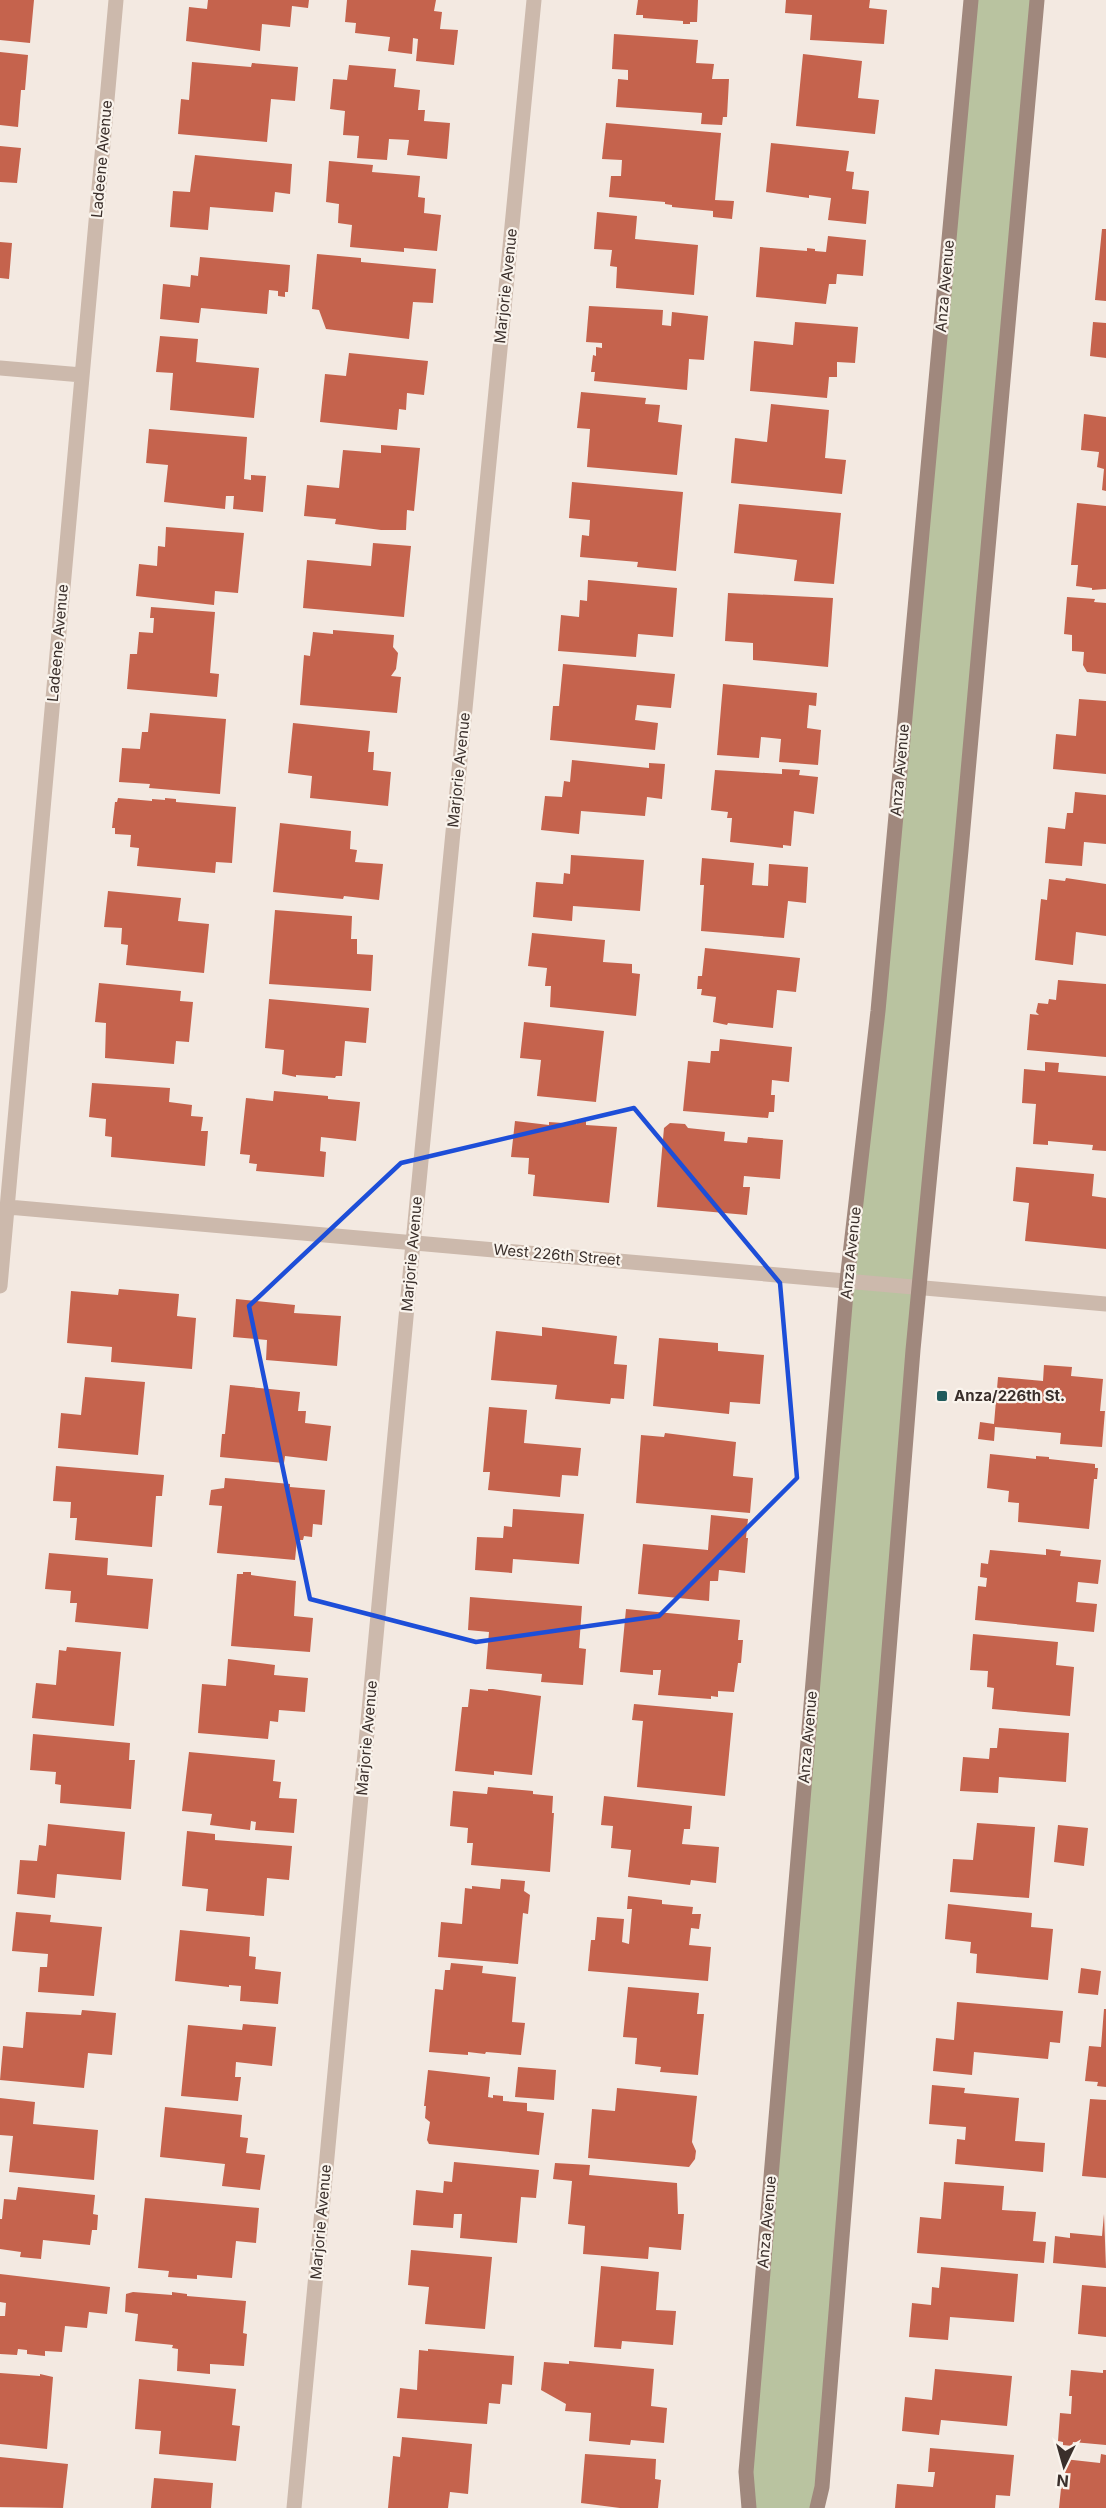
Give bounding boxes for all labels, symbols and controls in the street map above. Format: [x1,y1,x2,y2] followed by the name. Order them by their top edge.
[87,99,116,219] street label: Ladeene Avenue
[490,227,521,344] street label: Marjorie Avenue
[931,239,958,333] street label: Anza Avenue
[43,583,72,703] street label: Ladeene Avenue
[443,711,474,828] street label: Marjorie Avenue
[886,723,913,817] street label: Anza Avenue
[397,1196,426,1312] street label: Marjorie Avenue
[836,1206,865,1300] street label: Anza Avenue
[493,1239,622,1270] street label: West 226th Street
[954,1386,1065,1405] place label: Anza/226th St.
[935,1389,949,1403] marker: Anza/226th St.
[352,1680,381,1796] street label: Marjorie Avenue
[794,1690,821,1784] street label: Anza Avenue
[306,2164,335,2280] street label: Marjorie Avenue
[753,2175,780,2269] street label: Anza Avenue
[1034,2436,1094,2496] north arrow
[1056,2470,1070,2491] text: N

